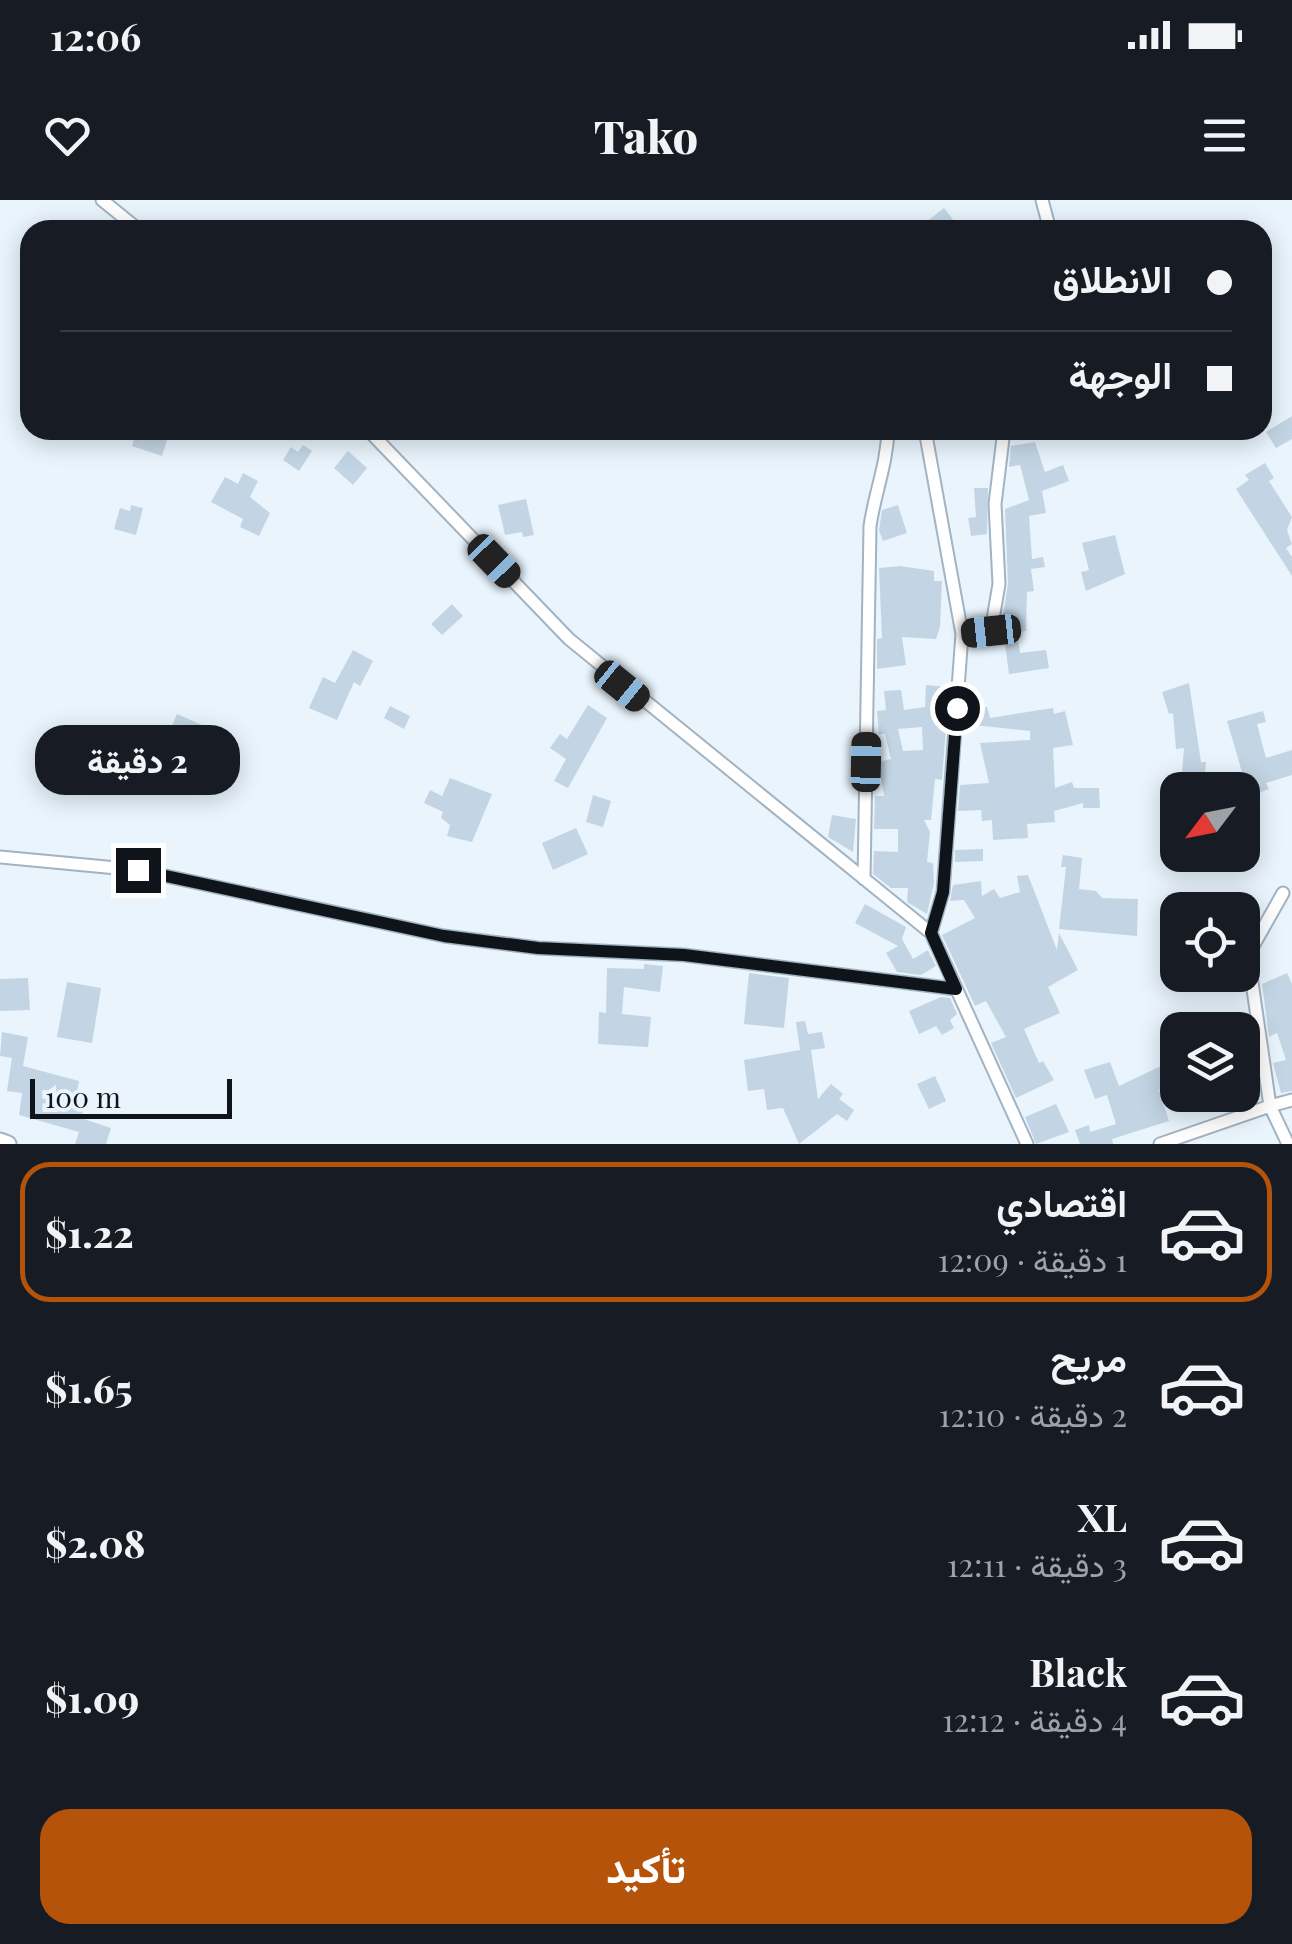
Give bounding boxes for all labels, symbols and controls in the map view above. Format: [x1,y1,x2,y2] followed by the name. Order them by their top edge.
[50,10,141,61] text: 12:06
[594,105,698,165] text: Tako
[40,108,95,163] icon: heart
[1197,108,1252,163] icon: menu
[1053,252,1172,303] text: الانطلاق
[1069,348,1172,399] text: الوجهة
[462,529,526,593] car
[960,613,1022,649] car
[589,655,655,717] car
[935,686,980,731] route start
[36,725,240,795] callout: 2 دقيقة
[850,732,882,792] car
[87,738,188,781] text: 2 دقيقة
[1160,772,1260,872] north arrow
[1160,772,1260,1112] map controls
[116,848,161,893] route end
[1160,892,1260,992] button: locate
[1160,1012,1260,1112] button: layers
[30,1074,232,1118] scale bar
[45,1078,121,1115] text: 100 m
[996,1176,1127,1227] text: اقتصادي
[1157,1187,1247,1277] icon: car
[45,1207,134,1258] text: $1.22
[938,1237,1127,1280] text: 1 دقيقة · 12:09
[1051,1331,1127,1382] text: مريح
[1157,1342,1247,1432] icon: car
[45,1362,133,1413] text: $1.65
[939,1392,1127,1435] text: 2 دقيقة · 12:10
[1078,1491,1127,1542] text: XL
[1157,1497,1247,1587] icon: car
[45,1517,145,1568] text: $2.08
[947,1542,1127,1585] text: 3 دقيقة · 12:11
[1029,1646,1127,1697] text: Black
[1157,1652,1247,1742] icon: car
[45,1672,139,1723] text: $1.09
[942,1697,1127,1740] text: 4 دقيقة · 12:12
[40,1809,1252,1924] button: تأكيد

